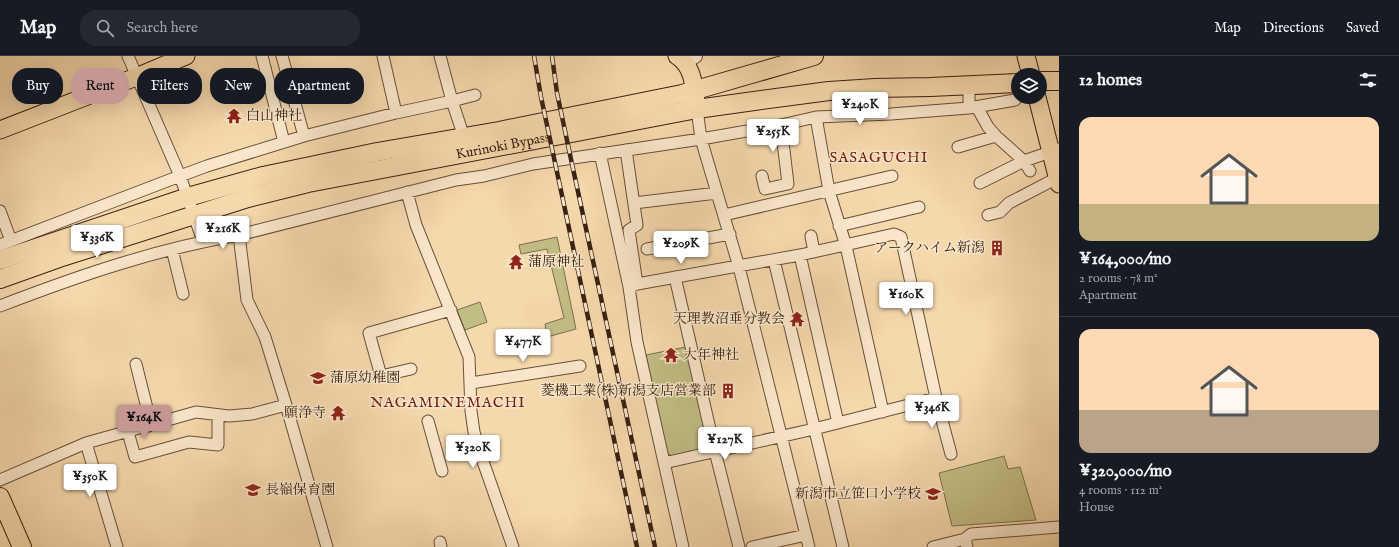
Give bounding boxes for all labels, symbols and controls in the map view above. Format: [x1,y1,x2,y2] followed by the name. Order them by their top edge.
[80,10,360,46] search box
[20,16,56,40] text: Map
[94,17,116,39] icon: search
[126,18,198,37] text: Search here
[1214,19,1241,37] text: Map
[1263,19,1324,37] text: Directions
[1346,19,1379,37] text: Saved
[12,68,63,104] chip: Buy
[71,68,129,104] chip: Rent
[137,68,202,104] chip: Filters
[210,68,266,104] chip: New
[274,68,364,104] chip: Apartment
[1011,68,1047,104] map controls
[1011,68,1047,104] button: layers
[1357,69,1379,91] icon: filters
[1079,70,1142,91] text: 12 homes
[832,92,888,126] pin: ¥240K
[841,96,879,113] text: ¥240K
[225,107,243,125] temple icon: 白山神社
[246,107,302,125] place label: 白山神社
[745,119,801,153] pin: ¥255K
[756,123,790,140] text: ¥255K
[454,128,551,164] street label: Kurinoki Bypass
[1193,143,1265,215] icon: home
[830,148,928,167] district label: SASAGUCHI
[195,216,251,250] pin: ¥216K
[205,220,241,237] text: ¥216K
[69,225,125,259] pin: ¥336K
[80,229,114,246] text: ¥336K
[653,231,709,265] pin: ¥209K
[662,235,700,252] text: ¥209K
[874,239,985,257] place label: アークハイム新潟
[988,239,1006,257] building icon: アークハイム新潟
[1079,249,1171,270] text: ¥164,000/mo
[507,253,525,271] temple icon: 蒲原神社
[528,253,584,271] place label: 蒲原神社
[1079,270,1158,287] text: 2 rooms · 78 m²
[878,282,934,316] pin: ¥160K
[888,286,924,303] text: ¥160K
[1079,287,1137,304] text: Apartment
[673,310,785,328] place label: 天理教沼垂分教会
[788,310,806,328] temple icon: 天理教沼垂分教会
[495,329,551,363] pin: ¥477K
[504,333,542,350] text: ¥477K
[662,346,680,364] temple icon: 大年神社
[683,346,739,364] place label: 大年神社
[1193,355,1265,427] icon: home
[309,369,327,387] school or university icon: 蒲原幼稚園
[330,369,400,387] place label: 蒲原幼稚園
[541,382,716,400] place label: 菱機工業(株)新潟支店営業部
[719,382,737,400] building icon: 菱機工業(株)新潟支店営業部
[370,393,526,412] district label: NAGAMINEMACHI
[904,395,960,429] pin: ¥346K
[914,399,950,416] text: ¥346K
[284,404,326,422] place label: 願浄寺
[329,404,347,422] temple icon: 願浄寺
[116,405,172,439] pin: ¥164K
[126,409,162,426] text: ¥164K
[697,427,753,461] pin: ¥127K
[707,431,743,448] text: ¥127K
[445,435,501,469] pin: ¥320K
[455,439,491,456] text: ¥320K
[1079,461,1172,482] text: ¥320,000/mo
[62,464,118,498] pin: ¥350K
[73,468,107,485] text: ¥350K
[244,481,262,499] school or university icon: 長嶺保育園
[265,481,335,499] place label: 長嶺保育園
[1079,482,1162,499] text: 4 rooms · 112 m²
[795,485,921,503] place label: 新潟市立笹口小学校
[924,485,942,503] school or university icon: 新潟市立笹口小学校
[1079,499,1114,516] text: House

